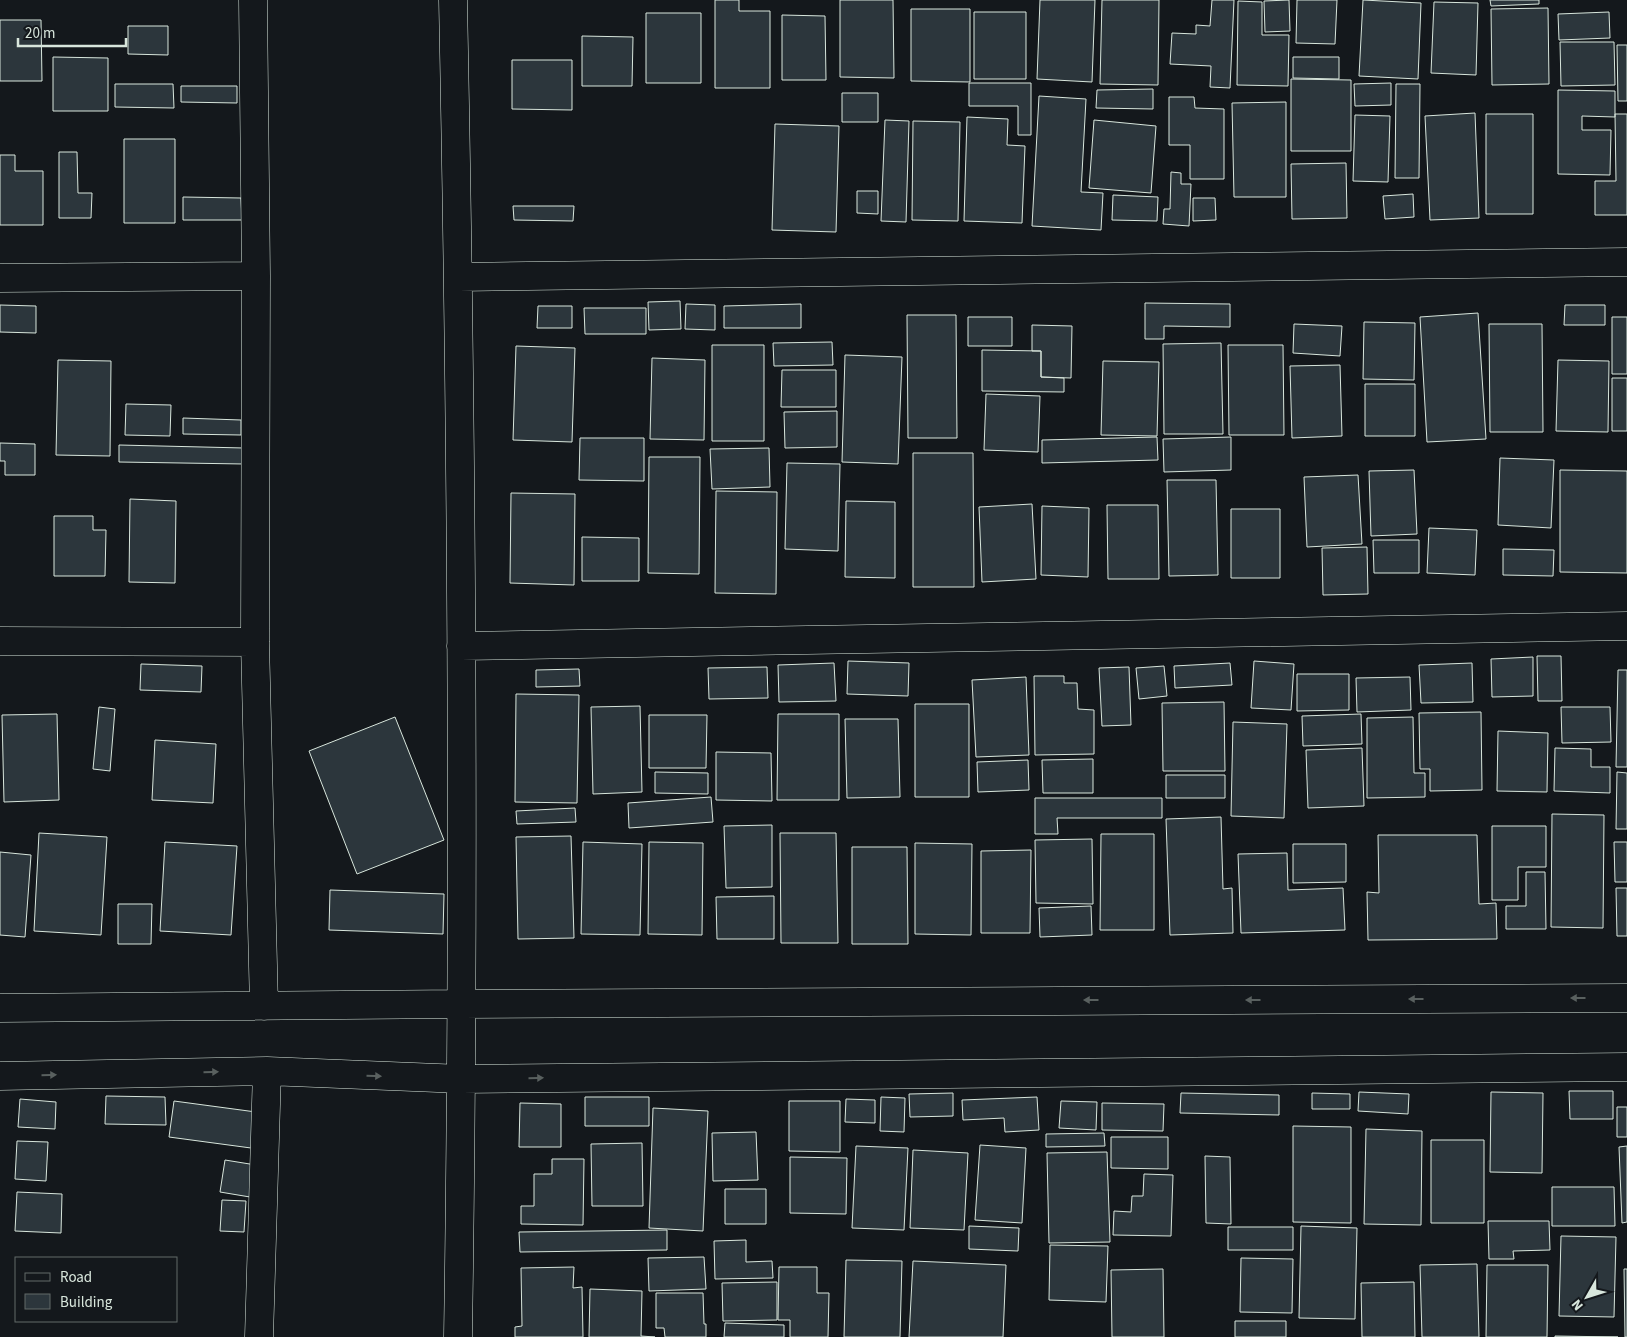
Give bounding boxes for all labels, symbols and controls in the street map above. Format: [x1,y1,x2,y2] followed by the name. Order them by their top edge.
[18,15,125,47] scale bar
[25,23,55,44] text: 20 m
[1570,994,1586,1002] one-way arrow
[1408,995,1424,1003] one-way arrow
[1083,996,1099,1004] one-way arrow
[1245,996,1261,1004] one-way arrow
[203,1068,219,1076] one-way arrow
[41,1071,57,1079] one-way arrow
[366,1072,382,1080] one-way arrow
[528,1074,544,1082] one-way arrow
[15,1257,178,1322] legend
[60,1267,92,1288] text: Road
[1562,1272,1612,1322] north arrow
[60,1292,113,1313] text: Building
[1567,1295,1588,1314] text: N

